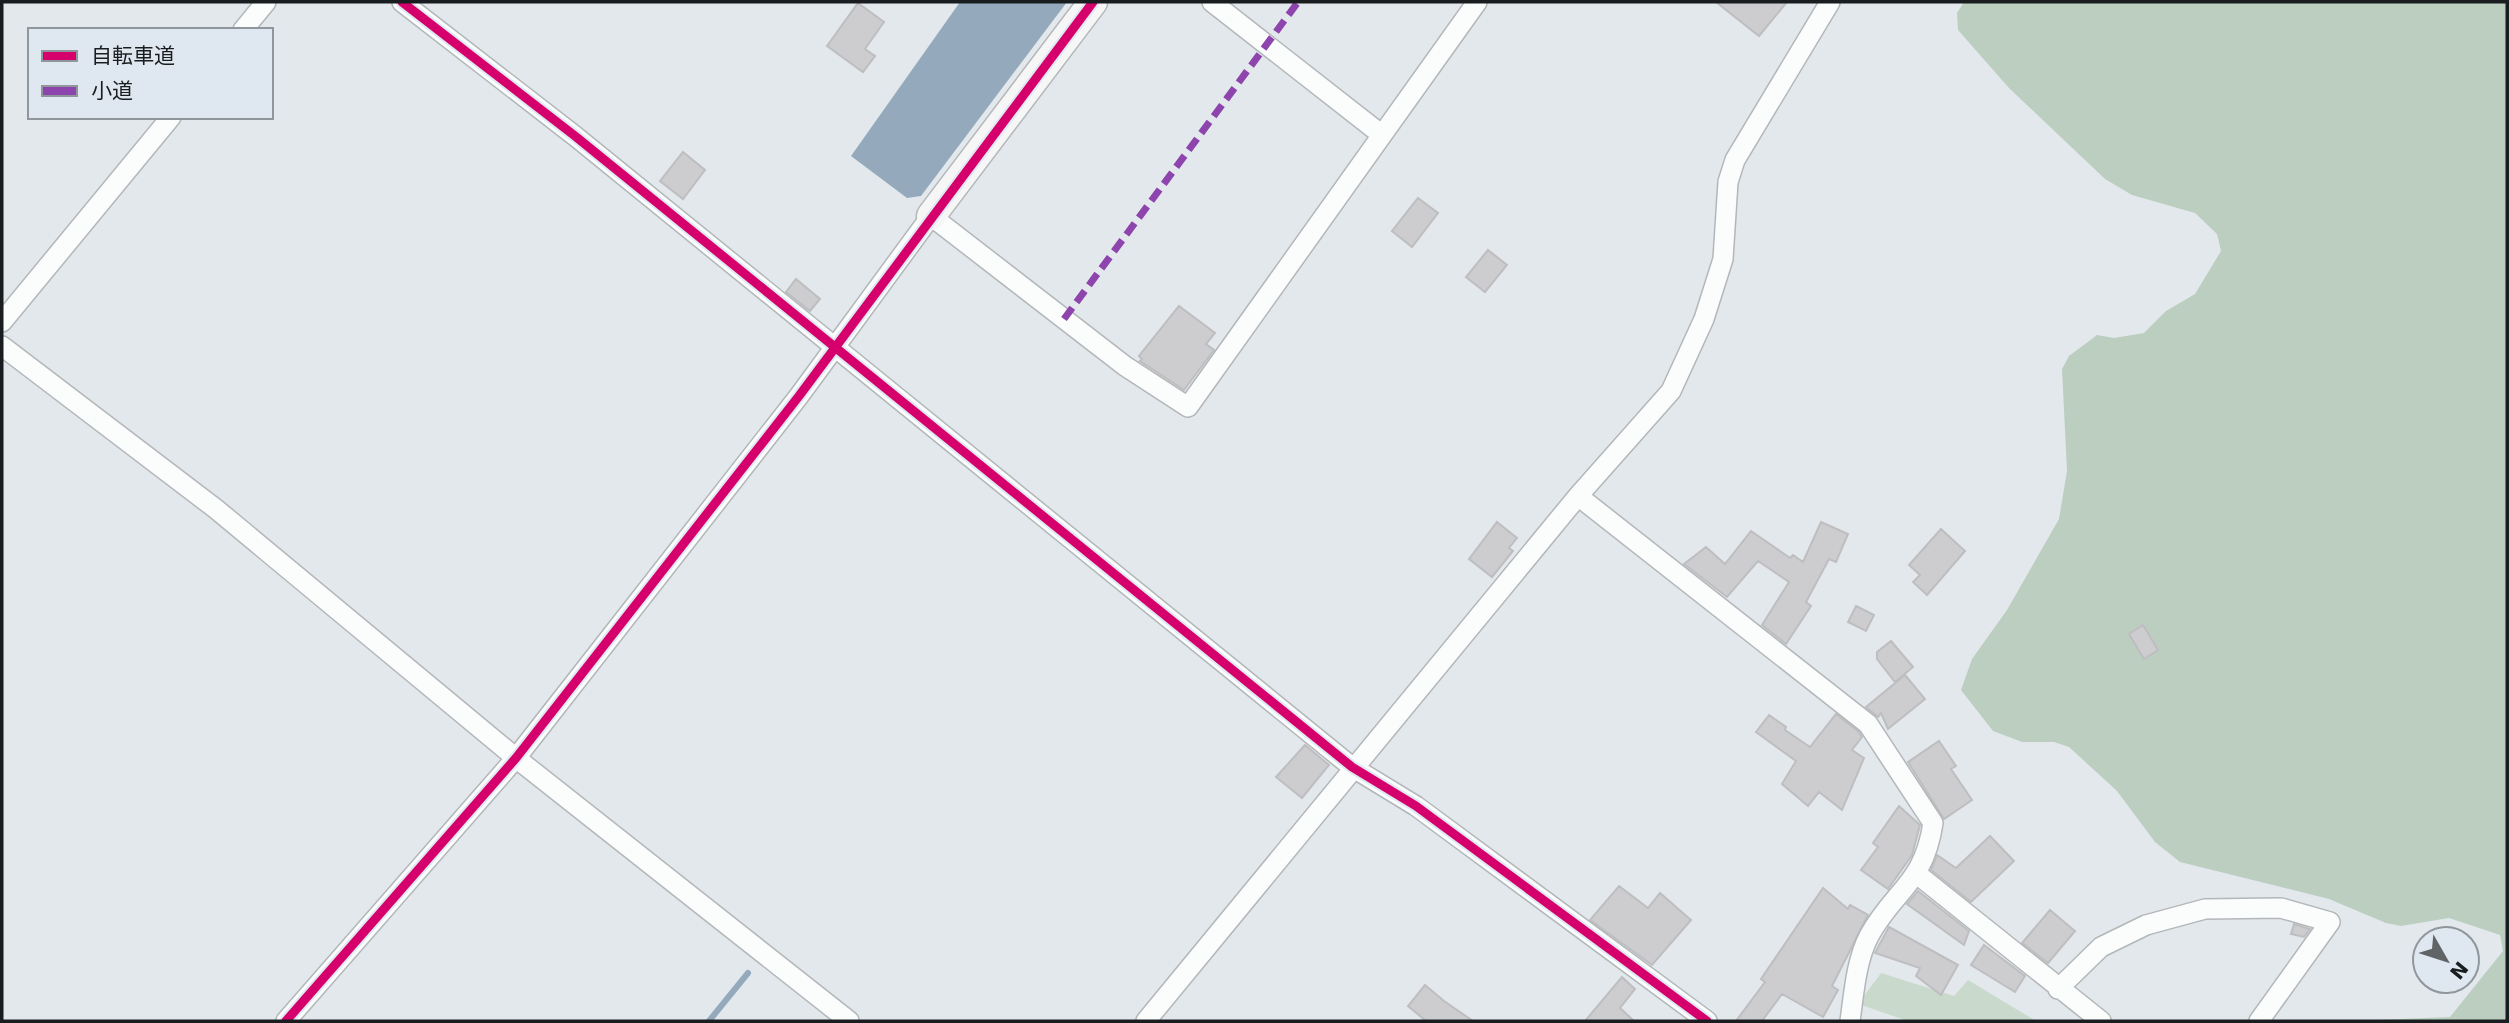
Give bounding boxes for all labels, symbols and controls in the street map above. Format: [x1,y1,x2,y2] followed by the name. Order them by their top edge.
[28,28,273,119] legend
[91,44,175,68] text: 自転車道
[91,79,133,103] text: 小道
[2411,925,2481,995] north arrow
[2446,958,2473,984] text: N

